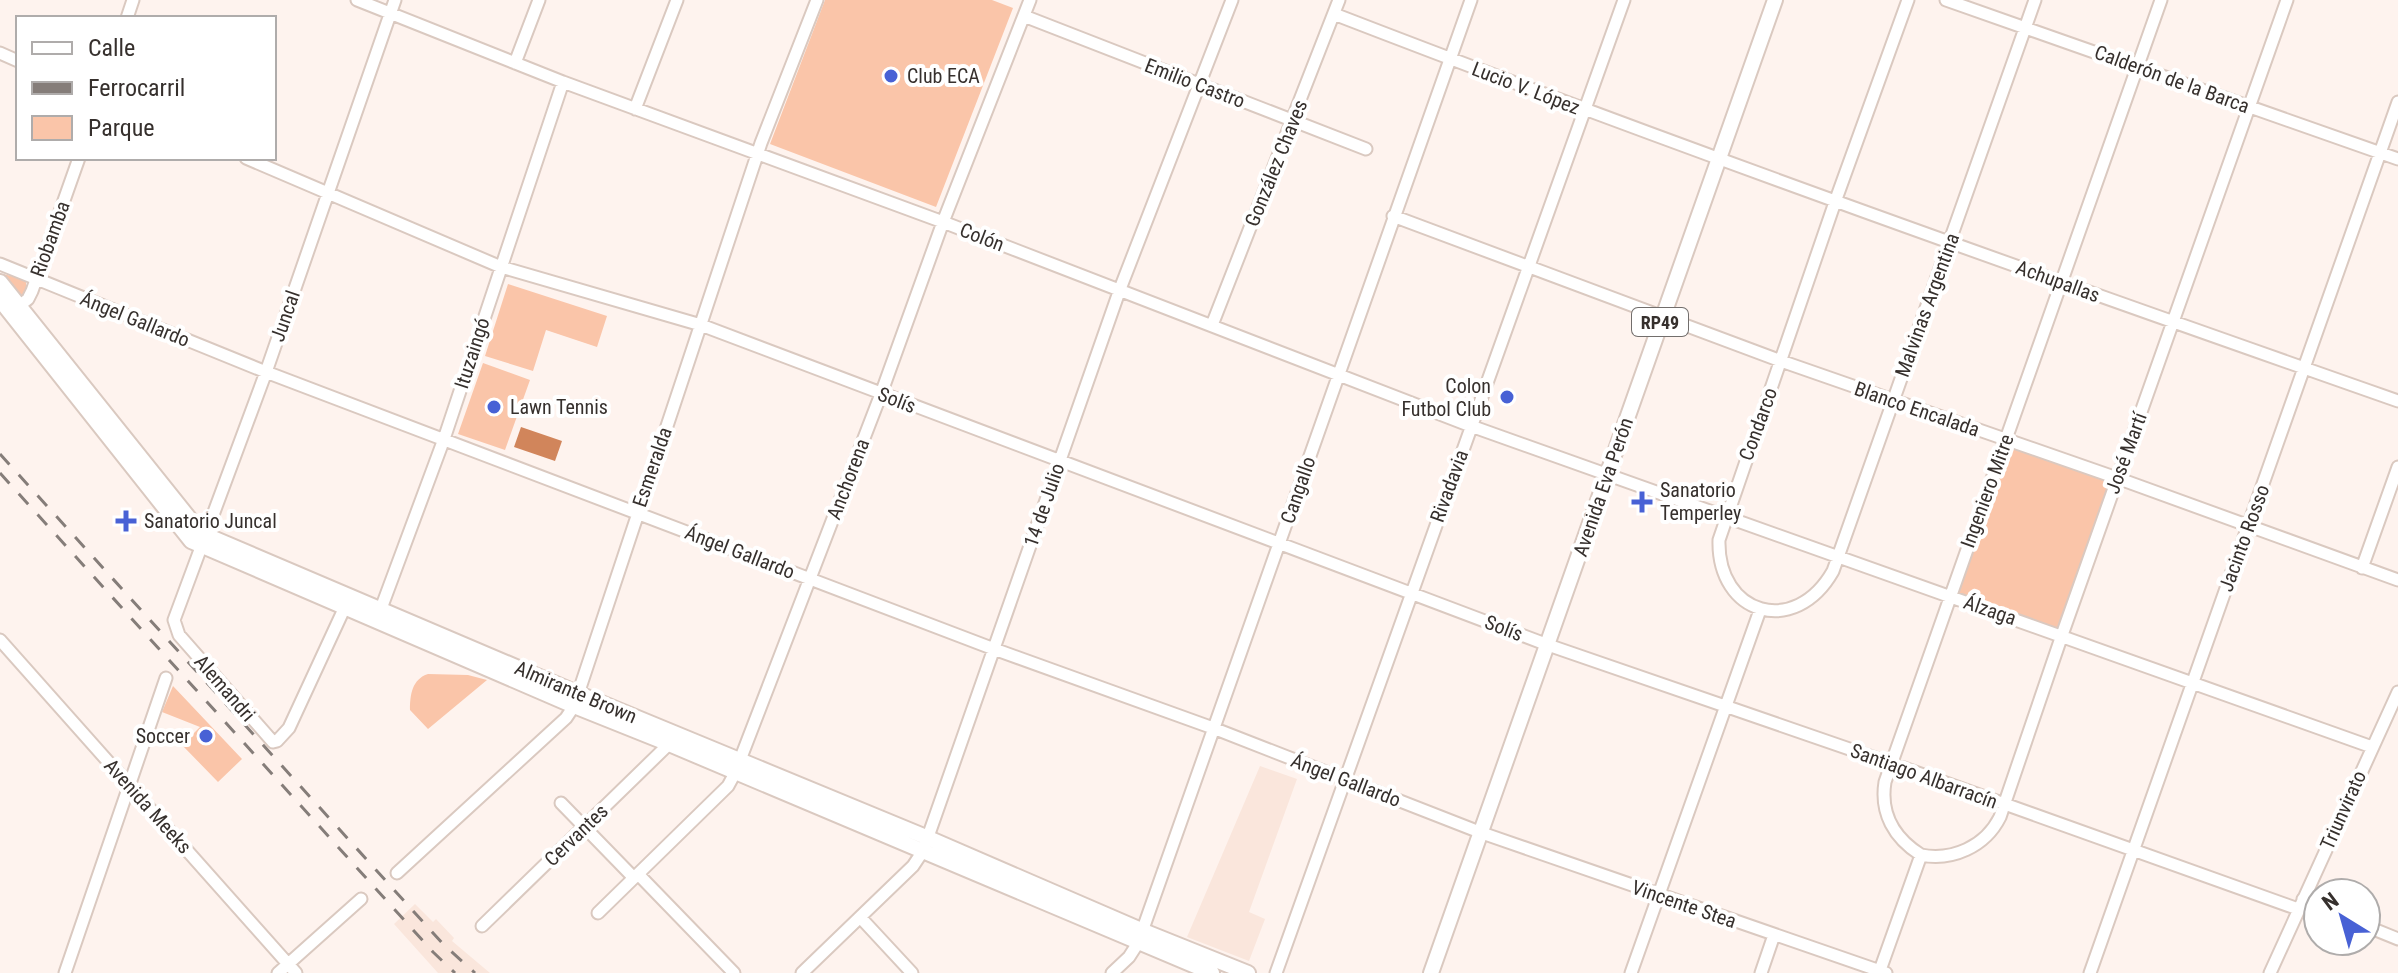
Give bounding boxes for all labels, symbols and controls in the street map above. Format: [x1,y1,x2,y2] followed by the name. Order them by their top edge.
[16,16,276,160] legend
[88,34,135,62] text: Calle
[2091,40,2253,118] street label: Calderón de la Barca
[1142,53,1248,113] street label: Emilio Castro
[1469,56,1583,120] street label: Lucio V. López
[907,64,980,88] place label: Club ECA
[882,67,900,85] marker: Club ECA
[88,74,185,102] text: Ferrocarril
[1240,96,1312,230] street label: González Chaves
[88,114,155,142] text: Parque
[25,198,75,280] street label: Riobamba
[956,218,1008,256] street label: Colón
[1890,230,1964,380] street label: Malvinas Argentina
[2013,255,2103,307] street label: Achupallas
[77,286,193,352] street label: Ángel Gallardo
[265,287,305,345] street label: Juncal
[1632,308,1688,336] road number: RP49
[449,315,495,391] street label: Ituzaingó
[1401,374,1491,421] place label: Colon Futbol Club
[1851,376,1983,442] street label: Blanco Encalada
[875,382,919,418] street label: Solís
[1734,384,1782,464] street label: Condarco
[1498,388,1516,406] marker: Colon Futbol Club
[510,395,608,419] place label: Lawn Tennis
[485,398,503,416] marker: Lawn Tennis
[2100,408,2152,497] street label: José Martí
[1568,414,1638,560] street label: Avenida Eva Perón
[627,424,677,510] street label: Esmeralda
[1955,431,2019,551] street label: Ingeniero Mitre
[822,435,874,523] street label: Anchorena
[1425,447,1473,525] street label: Rivadavia
[1275,453,1321,527] street label: Cangallo
[1019,460,1069,550] street label: 14 de Julio
[1660,478,1741,525] place label: Sanatorio Temperley
[2214,481,2274,595] street label: Jacinto Rosso
[1631,491,1653,513] marker: Sanatorio Temperley
[144,509,277,533] place label: Sanatorio Juncal
[115,510,137,532] marker: Sanatorio Juncal
[682,520,798,584] street label: Ángel Gallardo
[1961,590,2019,630] street label: Álzaga
[1482,610,1526,646] street label: Solís
[190,650,260,726] street label: Alemandri
[511,656,641,728] street label: Almirante Brown
[136,724,190,748] place label: Soccer
[197,727,215,745] marker: Soccer
[1847,738,2001,814] street label: Santiago Albarracín
[1288,748,1404,812] street label: Ángel Gallardo
[99,754,197,858] street label: Avenida Meeks
[2315,767,2371,853] street label: Triunvirato
[539,799,613,871] street label: Cervantes
[1629,875,1739,933] street label: Vincente Stea
[2302,877,2382,957] north arrow
[2317,887,2343,915] text: N

